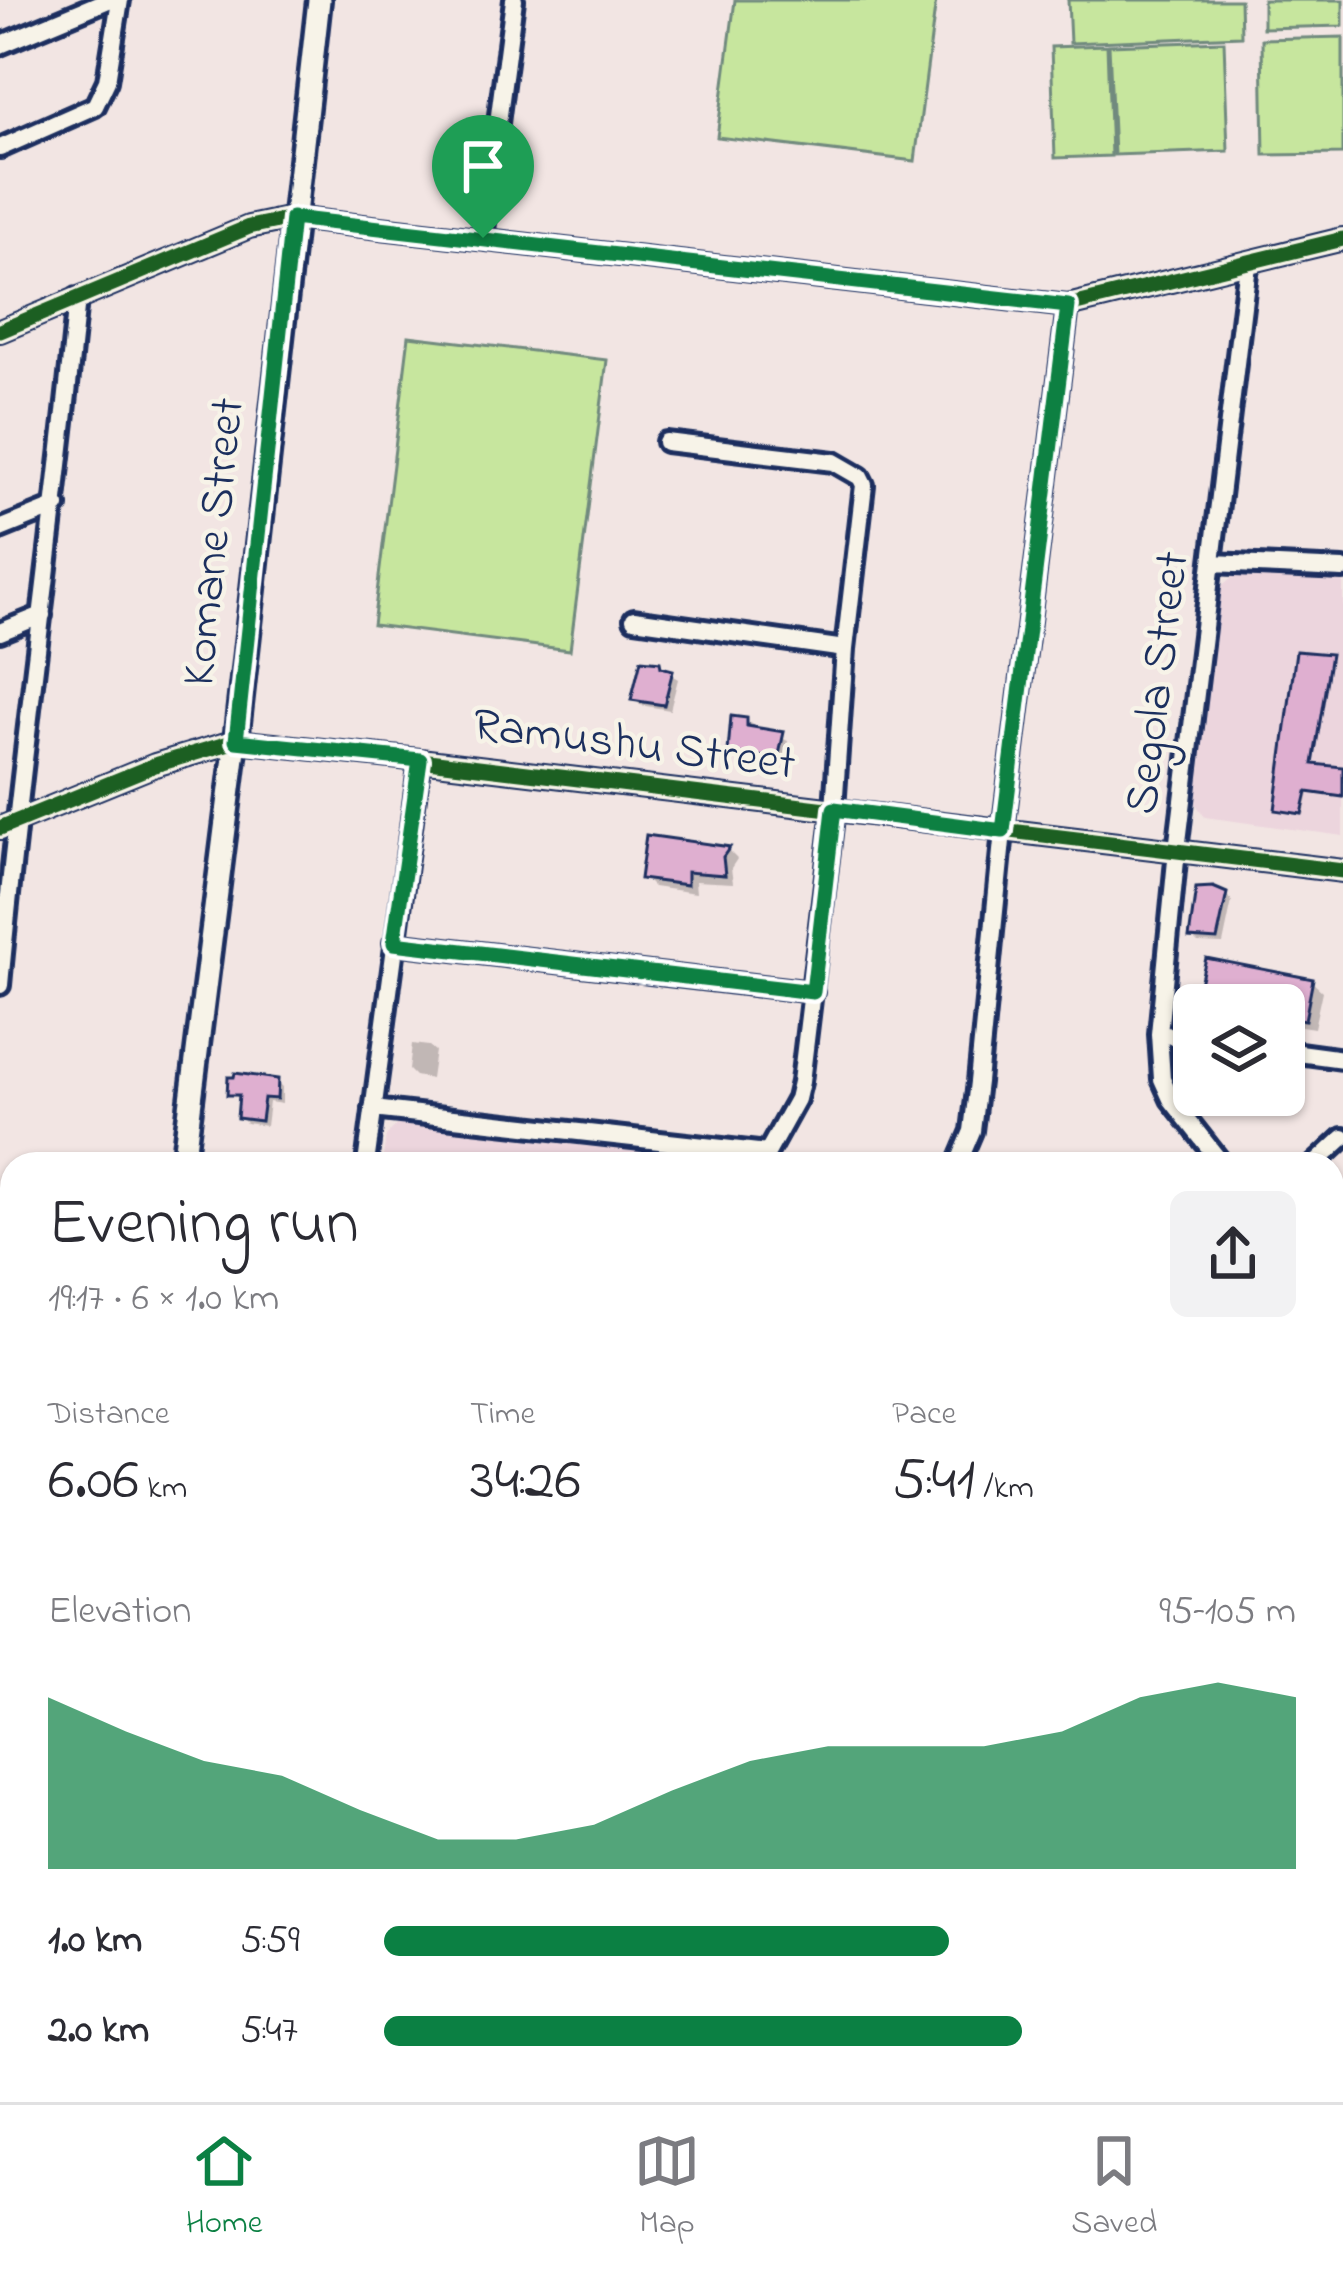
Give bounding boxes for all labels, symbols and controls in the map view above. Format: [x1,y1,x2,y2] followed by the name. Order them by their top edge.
[432,115,534,238] pin
[450,133,516,199] icon: arrive
[165,394,265,690] street label: Komane Street
[1108,548,1211,819] street label: Segola Street
[469,691,799,801] street label: Ramushu Street
[1173,984,1305,1116] map controls
[1173,984,1305,1116] button: layers
[48,1178,359,1274] text: Evening run
[1170,1191,1296,1317] button: share
[48,1271,279,1328] text: 19:17 · 6 × 1.0 km
[48,1391,170,1439] text: Distance
[470,1391,535,1439] text: Time
[892,1391,956,1439] text: Pace
[48,1439,139,1526] text: 6.06
[470,1439,581,1526] text: 34:26
[892,1439,975,1526] text: 5:41
[139,1465,187,1513] text: km
[975,1465,1034,1513] text: /km
[48,1584,191,1641] text: Elevation
[1159,1584,1296,1641] text: 95–105 m
[48,1913,142,1970] text: 1.0 km
[240,1913,300,1970] text: 5:59
[48,2003,149,2060] text: 2.0 km
[240,2003,298,2060] text: 5:47
[186,2128,262,2248] tab: Home
[634,2128,700,2248] tab: Map
[1071,2128,1157,2248] tab: Saved

